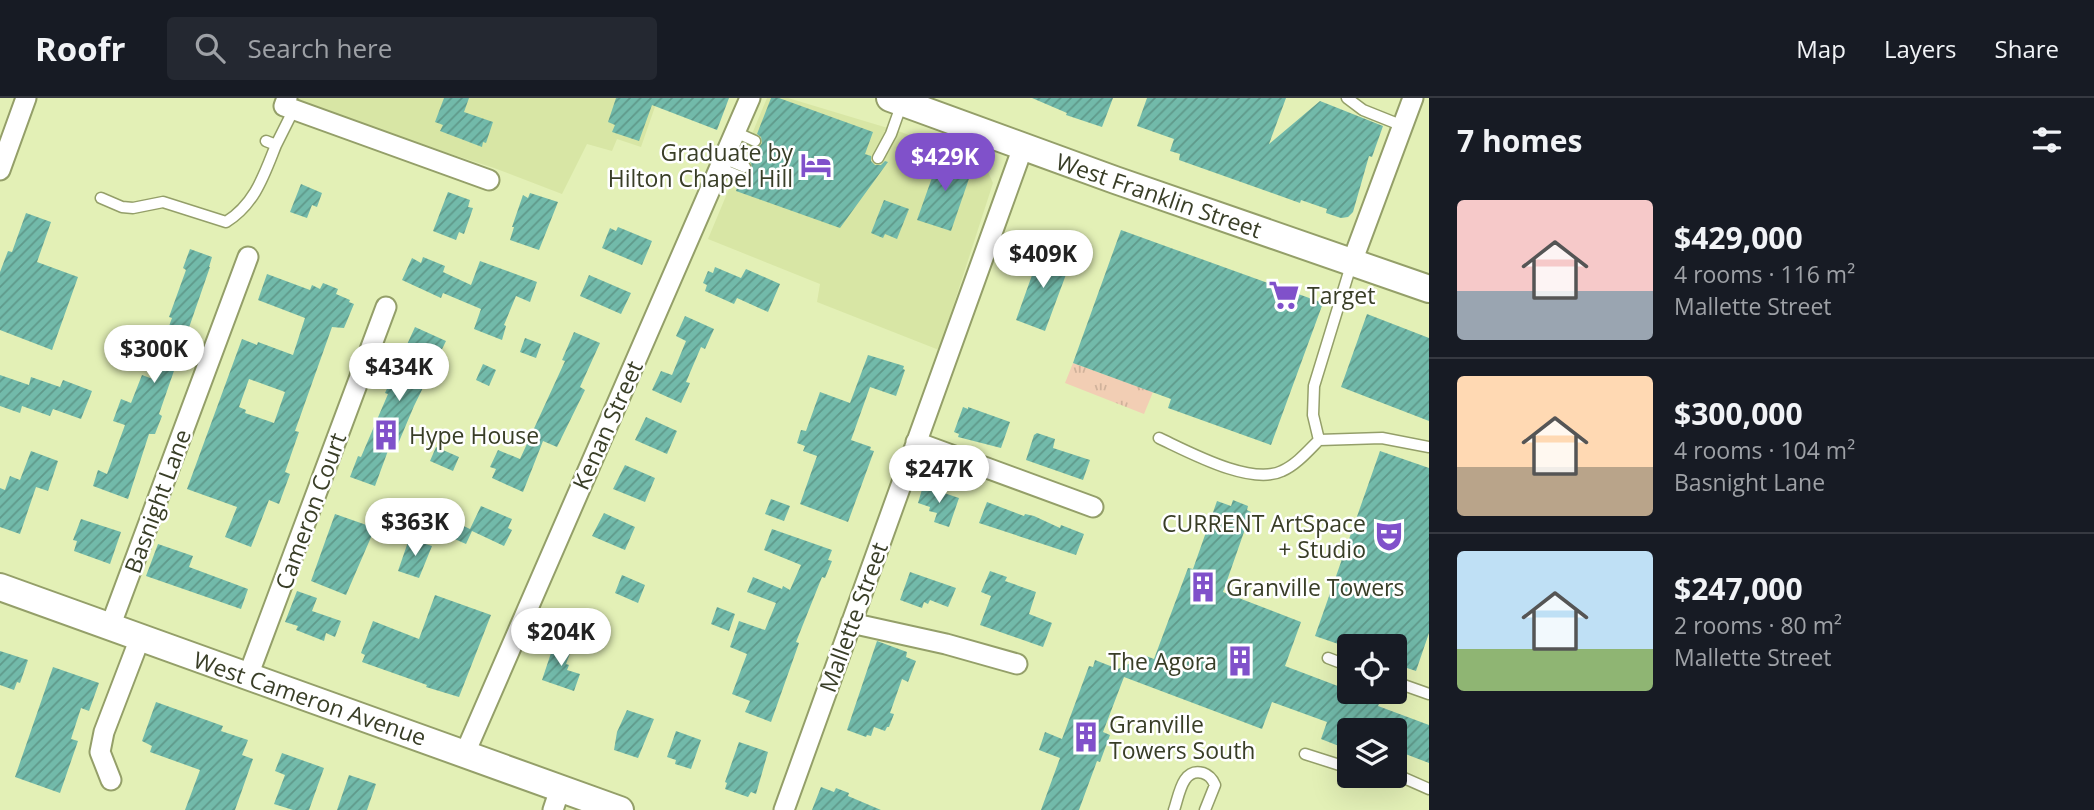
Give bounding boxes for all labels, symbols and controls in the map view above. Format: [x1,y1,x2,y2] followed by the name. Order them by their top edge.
[167,17,657,80] search box
[35,26,125,71] text: Roofr
[191,29,229,67] icon: search
[247,30,392,66] text: Search here
[1796,32,1846,65] text: Map
[1884,32,1957,65] text: Layers
[1995,32,2059,65] text: Share
[1457,120,1582,161] text: 7 homes
[2028,121,2066,159] icon: filters
[896,134,994,193] pin: $429K
[608,136,793,194] place label: Graduate by Hilton Chapel Hill
[911,140,979,172] text: $429K
[1052,145,1266,245] street label: West Franklin Street
[799,148,833,182] hotel icon: Graduate by Hilton Chapel Hill
[1674,217,1803,258] text: $429,000
[1513,228,1597,312] icon: home
[994,230,1092,290] pin: $409K
[1009,237,1077,269] text: $409K
[1674,258,1855,290] text: 4 rooms · 116 m²
[1267,278,1301,312] supermarket icon: Target
[1307,279,1375,311] place label: Target
[1674,290,1832,322] text: Mallette Street
[105,326,203,385] pin: $300K
[120,332,188,364] text: $300K
[350,344,448,403] pin: $434K
[365,350,433,382] text: $434K
[564,355,650,495] street label: Kenan Street
[1674,393,1803,434] text: $300,000
[1513,404,1597,488] icon: home
[369,418,403,452] building icon: Hype House
[409,419,539,451] place label: Hype House
[116,425,198,577] street label: Basnight Lane
[267,428,353,594] street label: Cameron Court
[1674,434,1855,466] text: 4 rooms · 104 m²
[890,446,988,505] pin: $247K
[905,452,973,484] text: $247K
[1674,466,1825,498] text: Basnight Lane
[366,498,464,558] pin: $363K
[381,505,449,537] text: $363K
[1162,507,1366,565] place label: CURRENT ArtSpace + Studio
[1372,519,1406,553] theatre icon: CURRENT ArtSpace + Studio
[811,538,895,696] street label: Mallette Street
[1674,568,1803,609] text: $247,000
[1186,570,1220,604] building icon: Granville Towers
[1226,571,1404,603] place label: Granville Towers
[1513,579,1597,663] icon: home
[512,608,610,668] pin: $204K
[1674,609,1842,641] text: 2 rooms · 80 m²
[527,615,595,647] text: $204K
[1337,634,1407,788] map controls
[1337,634,1407,704] button: locate
[1674,641,1832,673] text: Mallette Street
[189,643,431,753] street label: West Cameron Avenue
[1223,644,1257,678] building icon: The Agora
[1108,645,1217,677] place label: The Agora
[1109,708,1255,766] place label: Granville Towers South
[1337,718,1407,788] button: layers
[1069,720,1103,754] building icon: Granville Towers South

